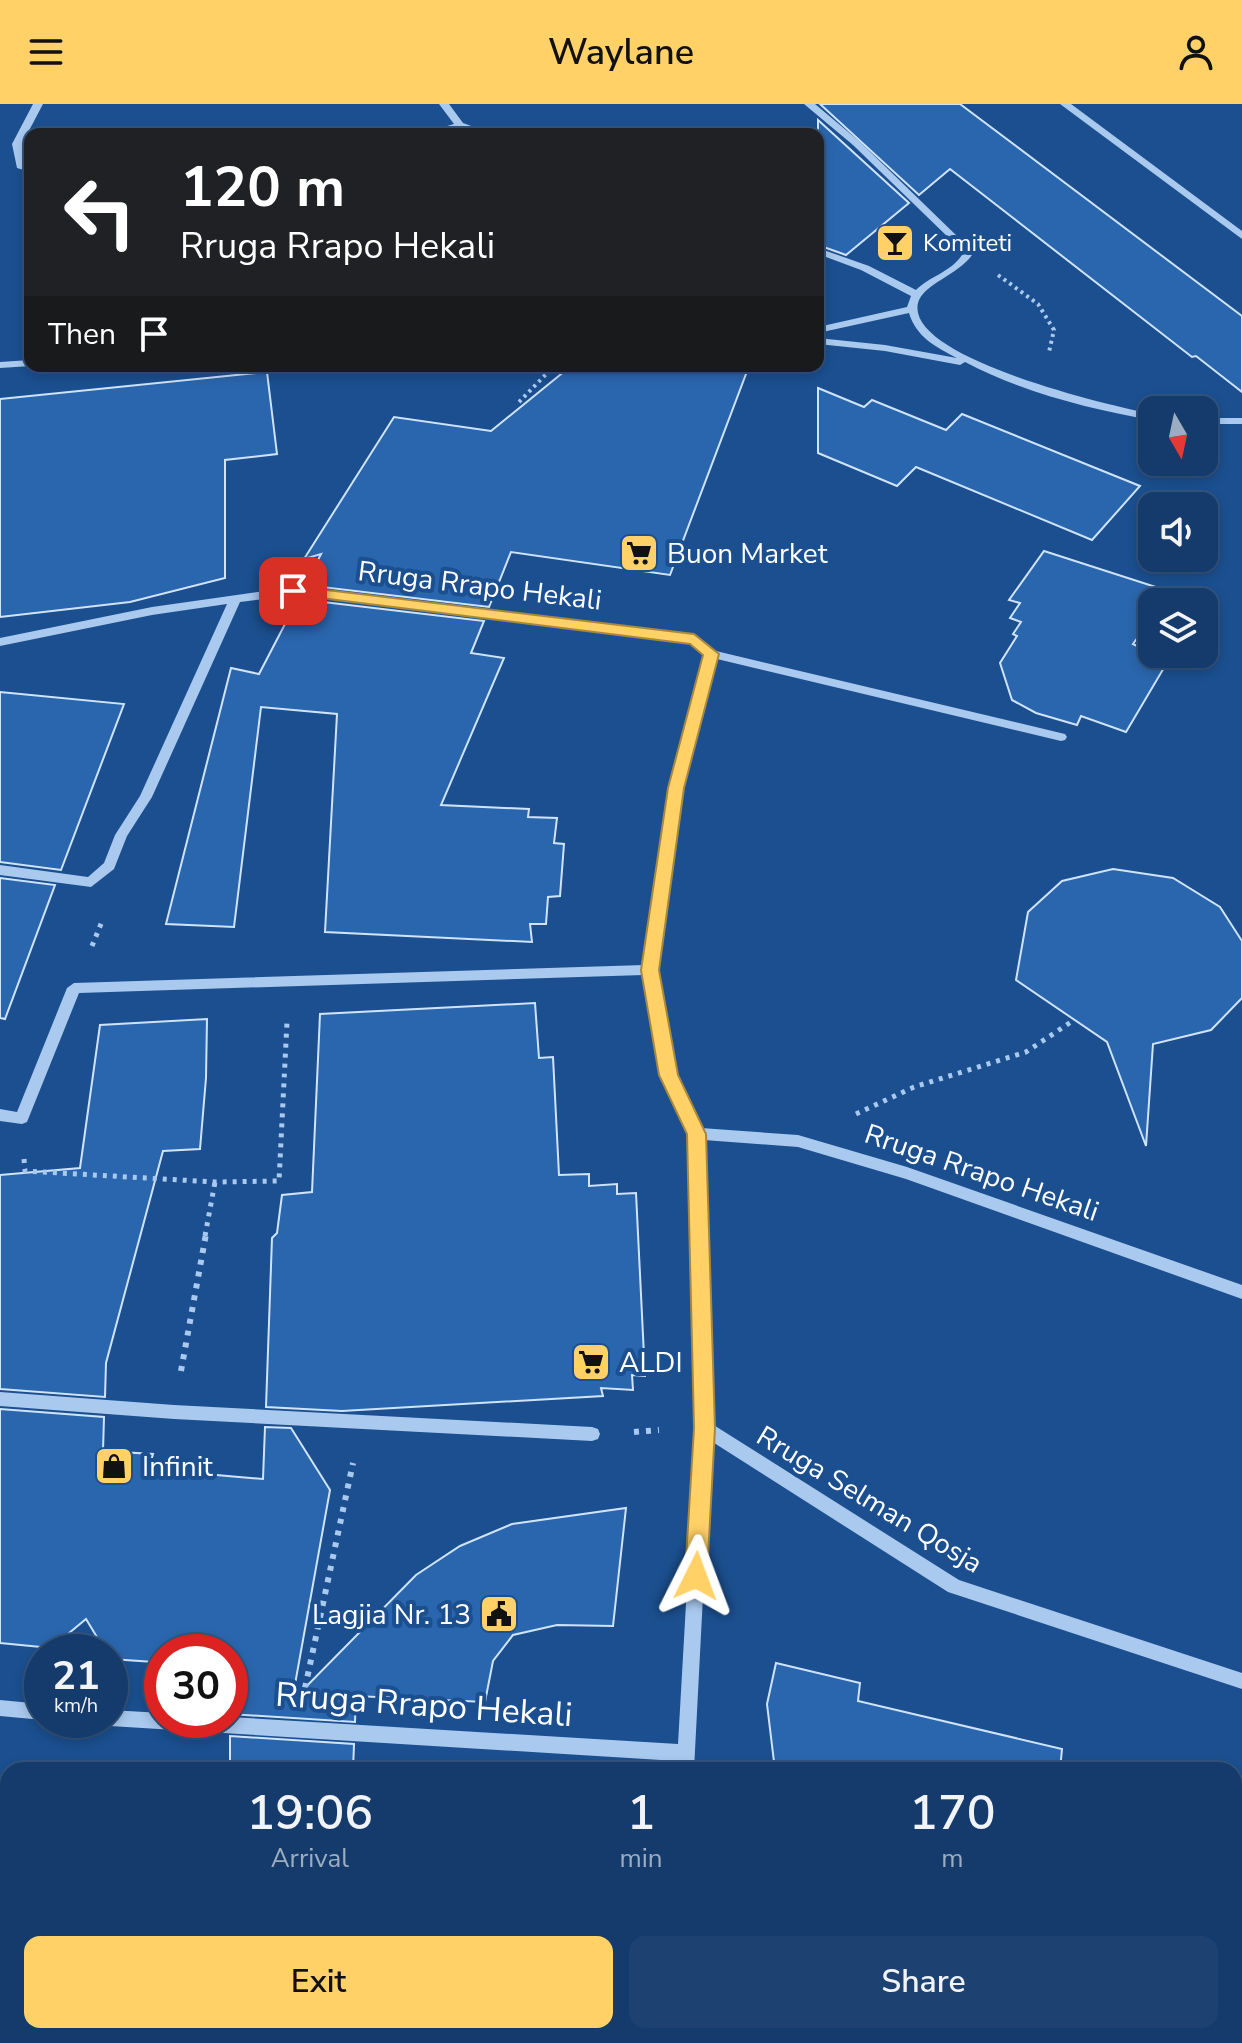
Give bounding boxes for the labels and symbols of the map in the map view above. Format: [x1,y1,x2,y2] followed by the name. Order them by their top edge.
[874,222,916,264] bar icon: Komiteti
[923,227,1012,259] place label: Komiteti
[1138,396,1218,476] north arrow
[618,532,660,574] supermarket icon: Buon Market
[667,535,828,573] place label: Buon Market
[356,552,604,620] street label: Rruga Rrapo Hekali
[259,557,327,625] pin
[860,1115,1104,1231] street label: Rruga Rrapo Hekali
[570,1341,612,1383] supermarket icon: ALDI
[619,1344,683,1382] place label: ALDI
[749,1417,989,1582] street label: Rruga Selman Qosja
[93,1445,135,1487] shop icon: Infinit
[142,1448,213,1486] place label: Infinit
[654,1534,738,1618] position arrow
[478,1593,520,1635] public building icon: Lagjia Nr. 13
[312,1596,471,1634] place label: Lagjia Nr. 13
[144,1634,248,1738] speed limit sign: 30
[274,1672,574,1738] street label: Rruga Rrapo Hekali

